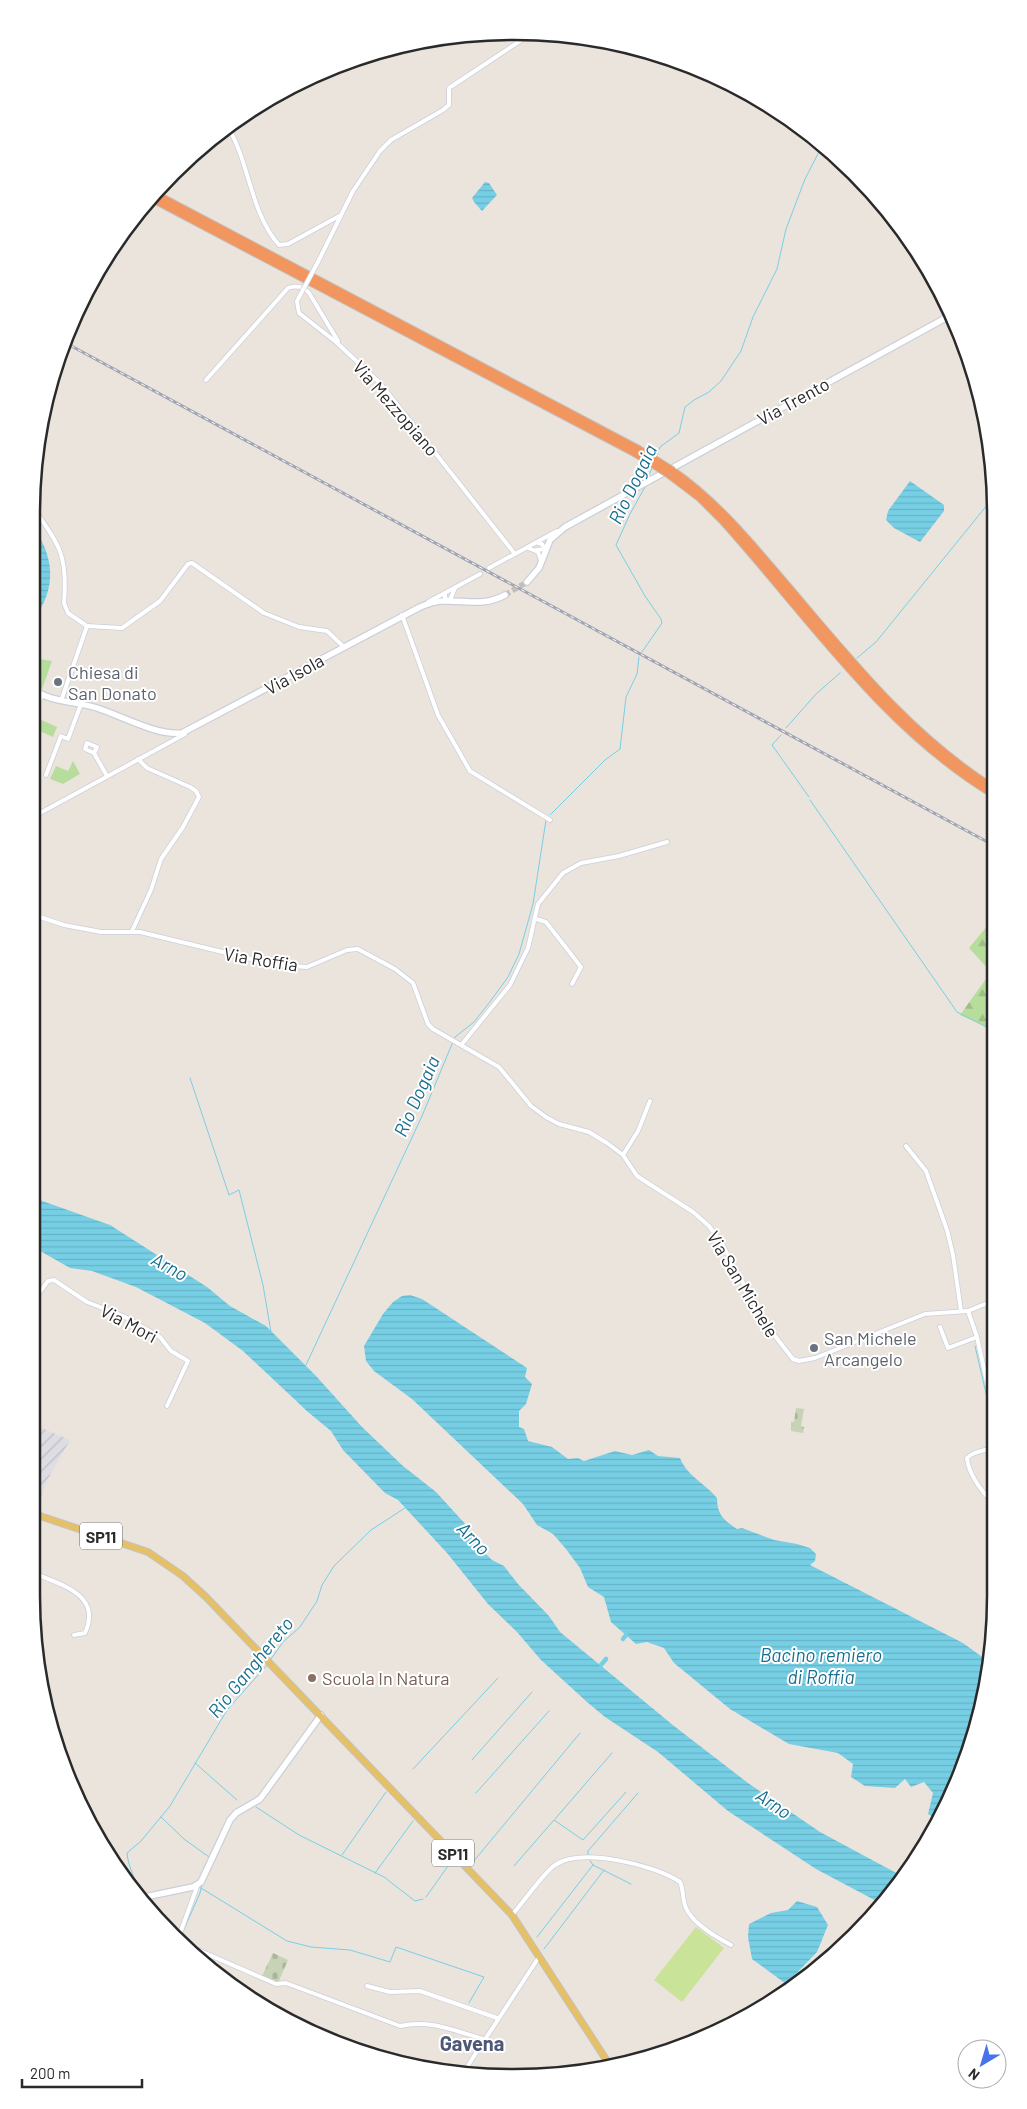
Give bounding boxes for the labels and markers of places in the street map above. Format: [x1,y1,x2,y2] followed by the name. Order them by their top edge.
[68,661,157,704] place label: Chiesa di San Donato
[52,676,64,688] marker: Chiesa di San Donato
[824,1327,917,1370] place label: San Michele Arcangelo
[808,1342,820,1354] marker: San Michele Arcangelo
[322,1667,449,1689] place label: Scuola In Natura
[306,1672,318,1684] marker: Scuola In Natura

